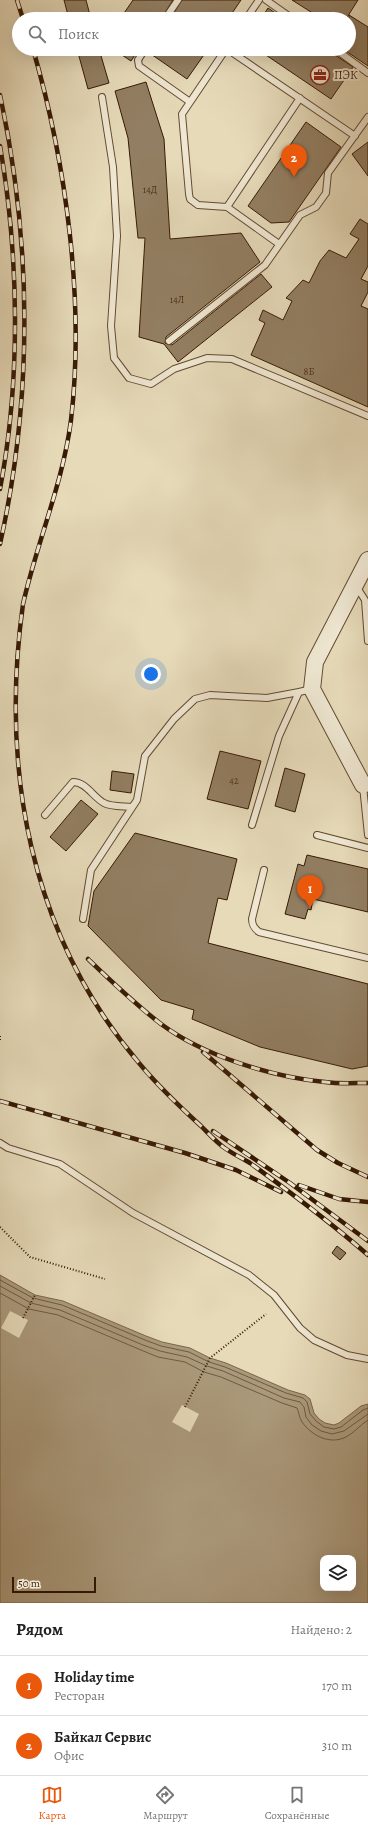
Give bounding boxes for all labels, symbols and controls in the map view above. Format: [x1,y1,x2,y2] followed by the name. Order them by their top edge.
[12,12,356,56] search box
[26,23,48,45] icon: search
[58,24,99,44] text: Поиск
[309,64,331,86] office icon: ПЭК
[334,67,358,83] place label: ПЭК
[281,144,307,177] pin: 2
[143,183,157,196] house number: 14Д
[170,293,185,306] house number: 14Л
[304,365,314,378] house number: 8Б
[141,664,161,684] your location
[229,774,239,787] house number: 42
[297,875,323,908] pin: 1
[320,1555,356,1591] map controls
[320,1555,356,1591] button: layers
[12,1575,96,1594] scale bar
[18,1576,40,1591] text: 50 m
[16,1618,63,1641] text: Рядом
[291,1621,352,1638] text: Найдено: 2
[54,1667,134,1687] text: Holiday time
[27,1677,31,1694] text: 1
[322,1677,352,1694] text: 170 m
[54,1687,105,1704] text: Ресторан
[54,1727,151,1747] text: Байкал Сервис
[26,1737,32,1754] text: 2
[322,1737,352,1754] text: 310 m
[54,1747,84,1764] text: Офис
[38,1784,66,1823] tab: Карта
[143,1784,188,1823] tab: Маршрут
[265,1784,330,1823] tab: Сохранённые

